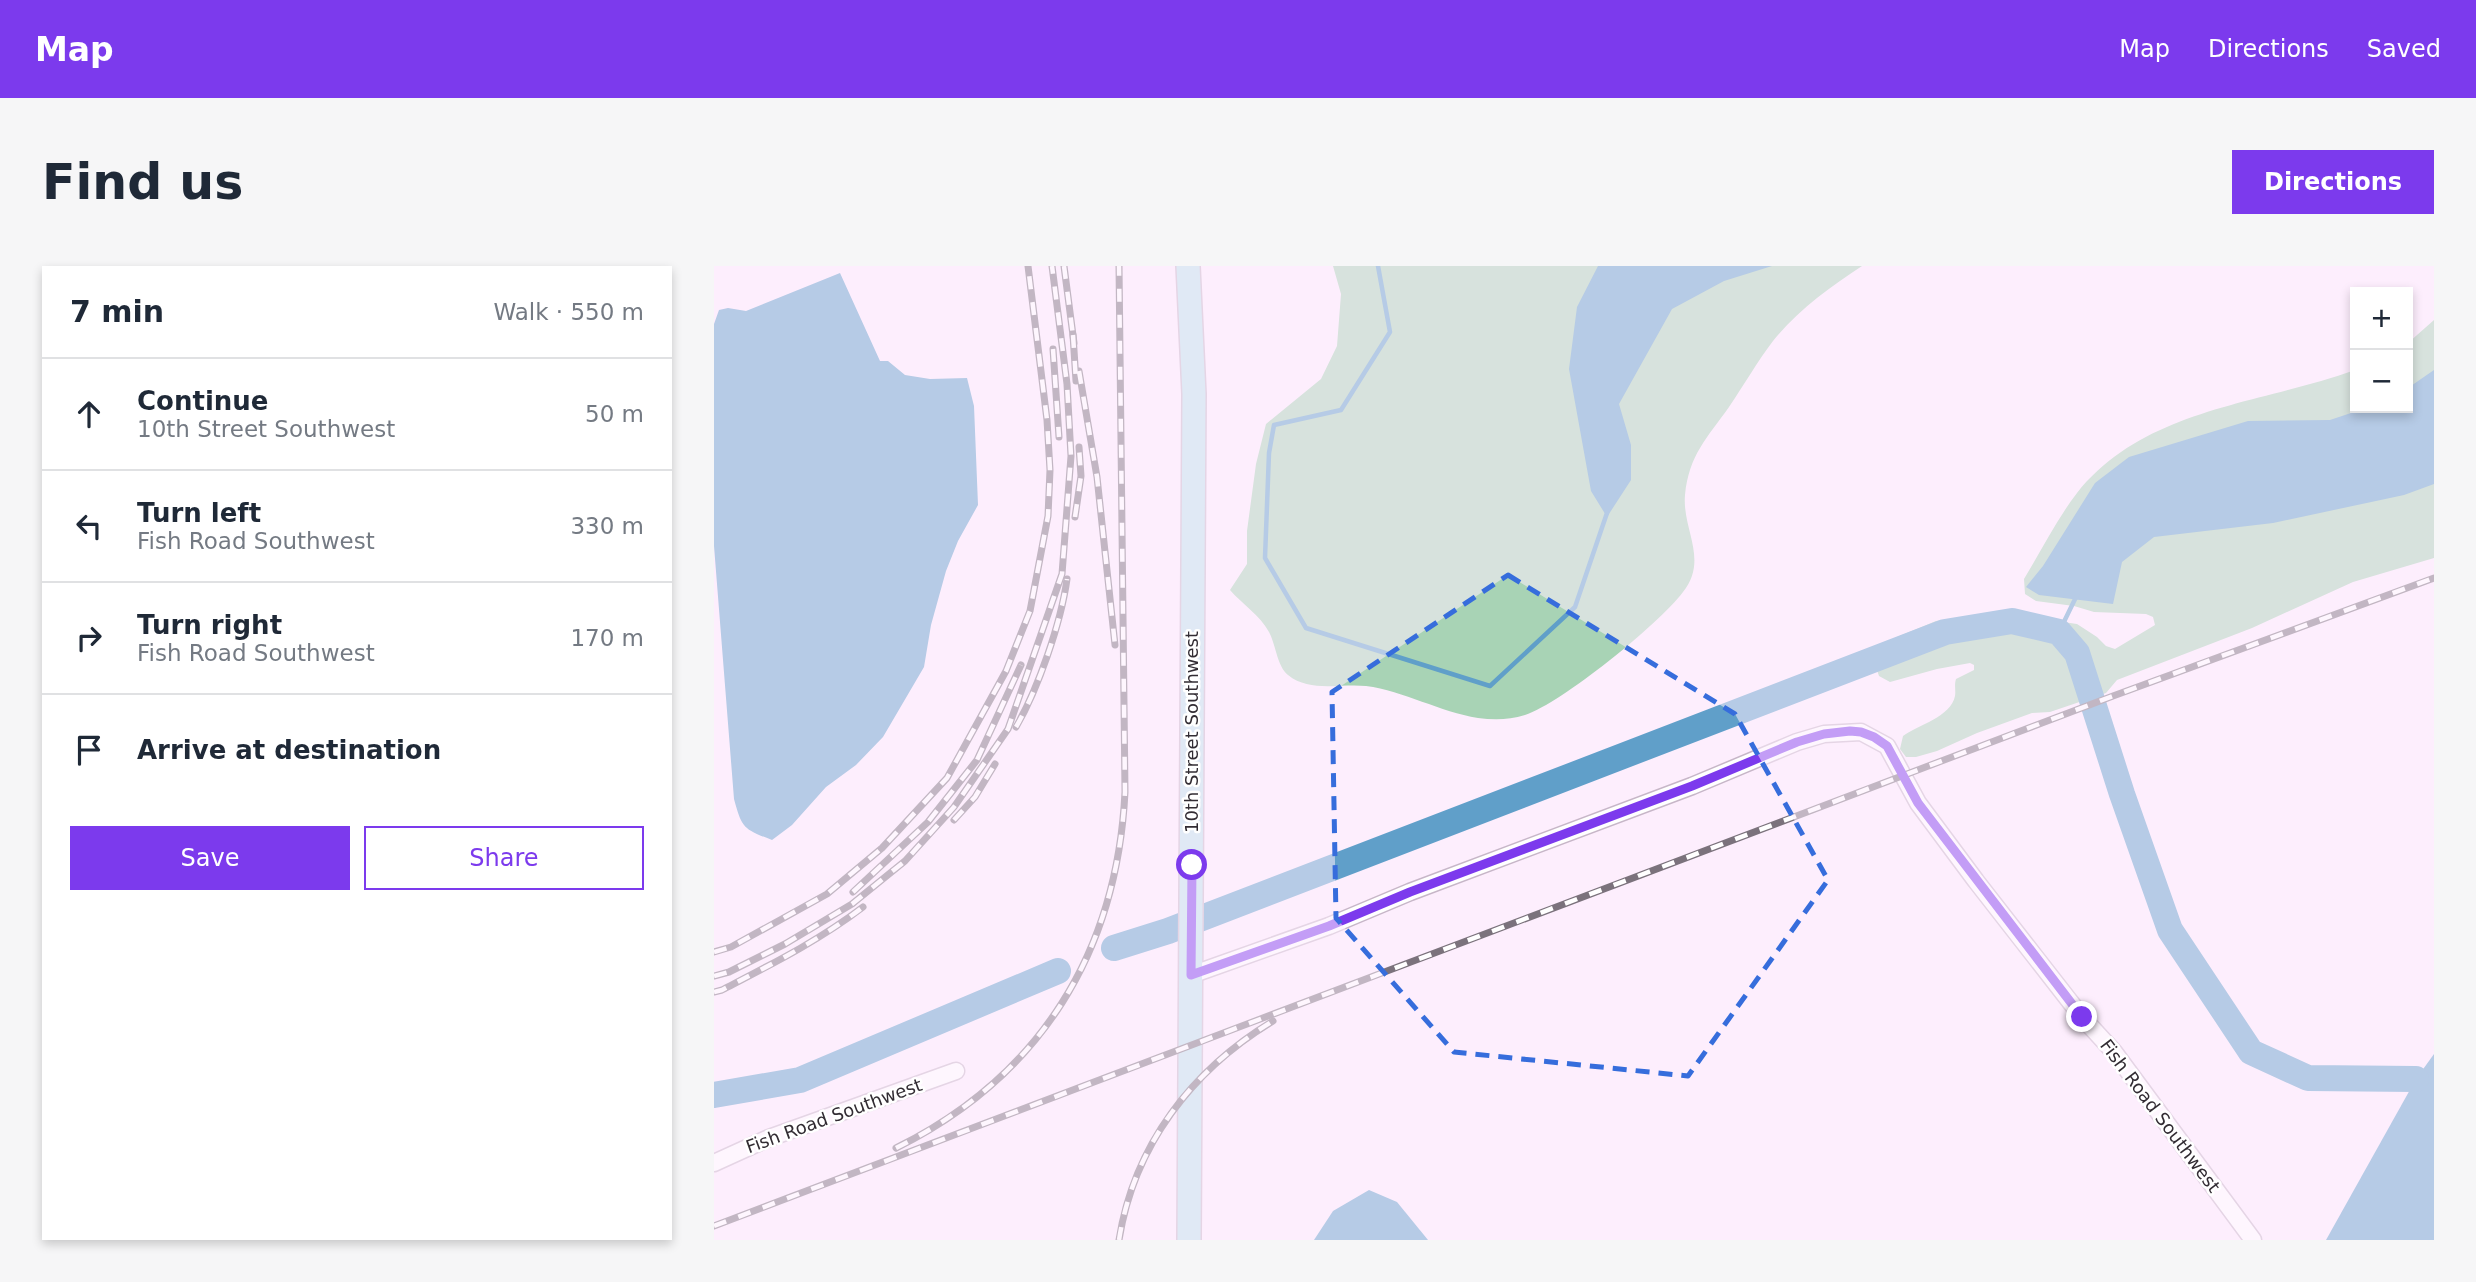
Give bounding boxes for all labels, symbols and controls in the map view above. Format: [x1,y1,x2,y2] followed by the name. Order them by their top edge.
[35,30,114,69] text: Map
[2119,35,2170,63] text: Map
[2208,35,2329,63] text: Directions
[2367,35,2441,63] text: Saved
[2232,150,2434,214] button: Directions
[42,154,243,211] text: Find us
[2350,287,2413,413] map controls
[2350,287,2413,350] button: +
[70,294,164,329] text: 7 min
[493,299,644,325] text: Walk · 550 m
[2350,350,2413,413] button: −
[137,386,268,416] text: Continue
[70,395,108,433] icon: ahead
[585,401,644,427] text: 50 m
[137,416,395,442] text: 10th Street Southwest
[137,498,261,528] text: Turn left
[70,507,108,545] icon: left
[570,513,644,539] text: 330 m
[137,528,375,554] text: Fish Road Southwest
[137,610,282,640] text: Turn right
[70,619,108,657] icon: right
[570,625,644,651] text: 170 m
[1181,631,1202,833] street label: 10th Street Southwest
[137,640,375,666] text: Fish Road Southwest
[70,731,108,769] icon: arrive
[137,735,441,765] text: Arrive at destination
[70,826,350,890] button: Save
[364,826,644,890] button: Share
[1176,849,1207,880] route start
[2066,1001,2097,1032] route end
[2096,1035,2225,1196] street label: Fish Road Southwest
[743,1074,925,1157] street label: Fish Road Southwest

